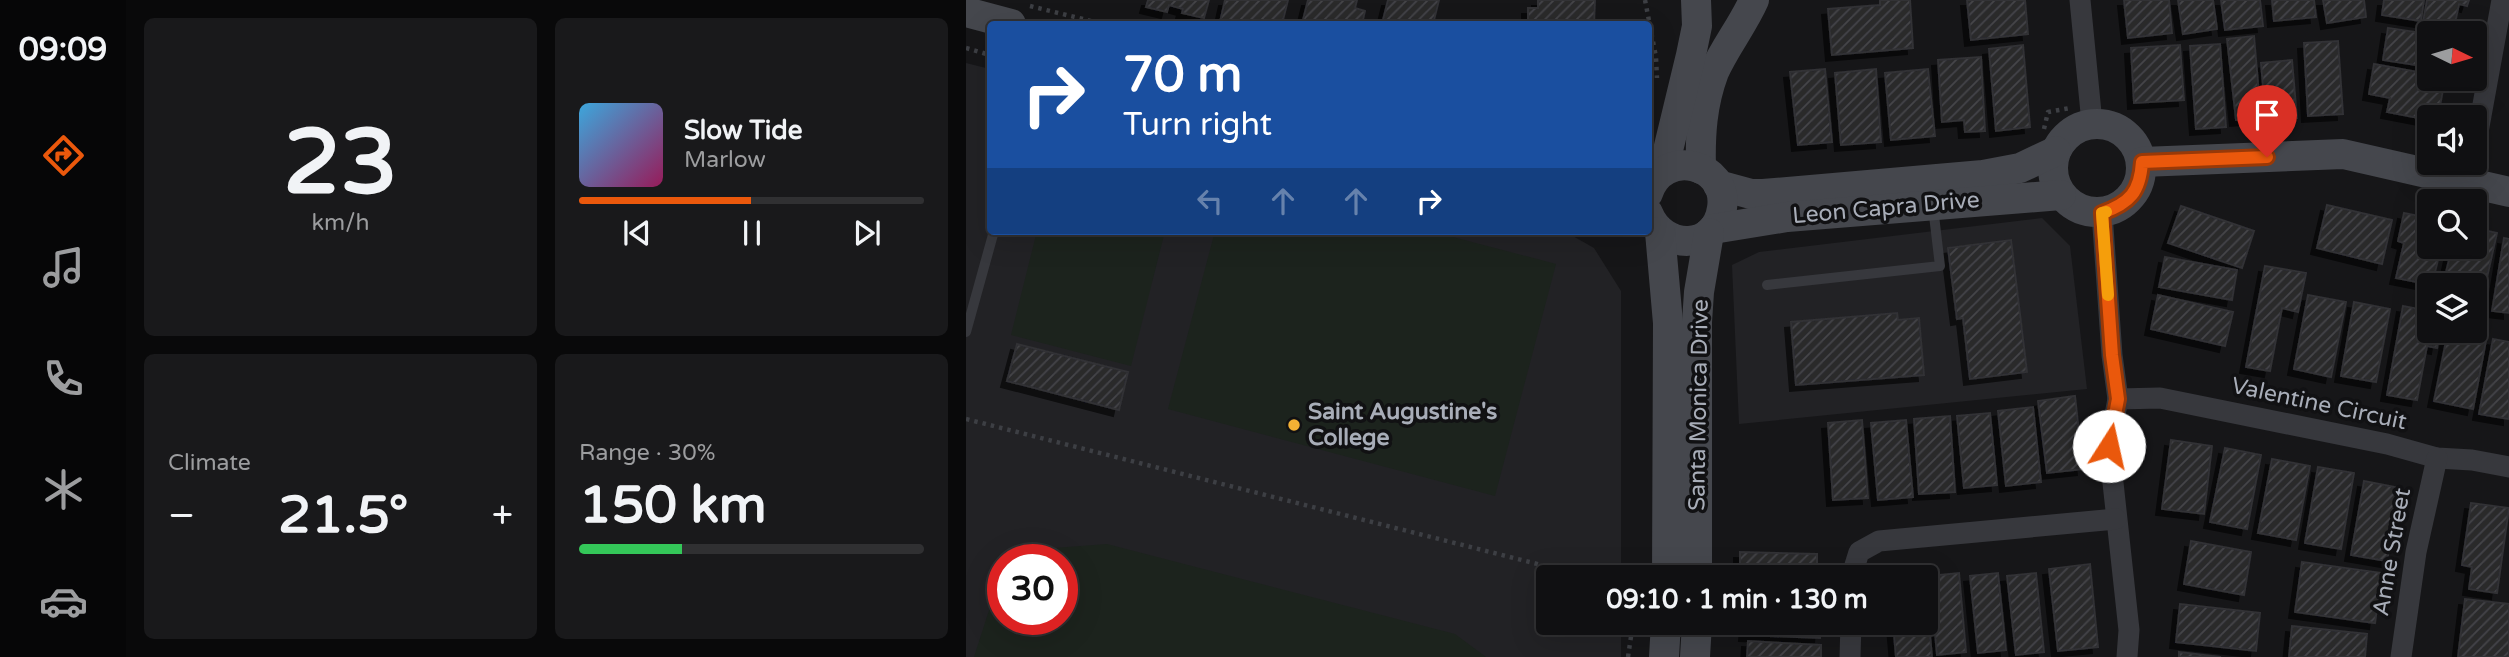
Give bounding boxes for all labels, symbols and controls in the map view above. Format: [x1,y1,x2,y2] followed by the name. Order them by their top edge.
[2417,21,2487,91] north arrow
[2417,21,2487,343] map controls
[19,31,107,69] text: 09:09
[1123,46,1242,105] text: 70 m
[1008,49,1099,140] icon: right
[2237,85,2297,157] pin
[2248,96,2286,134] icon: arrive
[2417,105,2487,175] button: sound
[1123,106,1272,144] text: Turn right
[283,108,398,218] text: 23
[684,115,802,146] text: Slow Tide
[39,131,88,180] icon: directions
[684,146,766,174] text: Marlow
[1191,182,1229,220] icon: left
[1264,182,1302,220] icon: ahead
[1337,182,1375,220] icon: ahead
[1410,182,1448,220] icon: right
[1791,186,1981,230] street label: Leon Capra Drive
[2417,189,2487,259] button: search
[312,209,369,237] text: km/h
[618,214,656,252] icon: previous
[733,214,771,252] icon: pause
[848,214,886,252] icon: next
[39,243,88,292] icon: music
[2417,273,2487,343] button: layers
[1683,299,1715,511] street label: Santa Monica Drive
[39,354,88,403] icon: phone
[2229,372,2409,436] street label: Valentine Circuit
[1308,398,1497,452] place label: Saint Augustine's College
[2072,409,2146,483] position arrow
[1286,417,1302,433] marker: Saint Augustine's College
[579,439,715,467] text: Range · 30%
[168,449,251,477] text: Climate
[39,465,88,514] icon: climate
[579,474,767,537] text: 150 km
[278,484,408,547] text: 21.5°
[2367,485,2417,618] street label: Anne Street
[168,493,195,539] text: −
[492,493,513,539] text: +
[987,544,1078,635] speed limit sign: 30
[39,577,88,626] icon: car
[1606,584,1868,615] text: 09:10 · 1 min · 130 m

